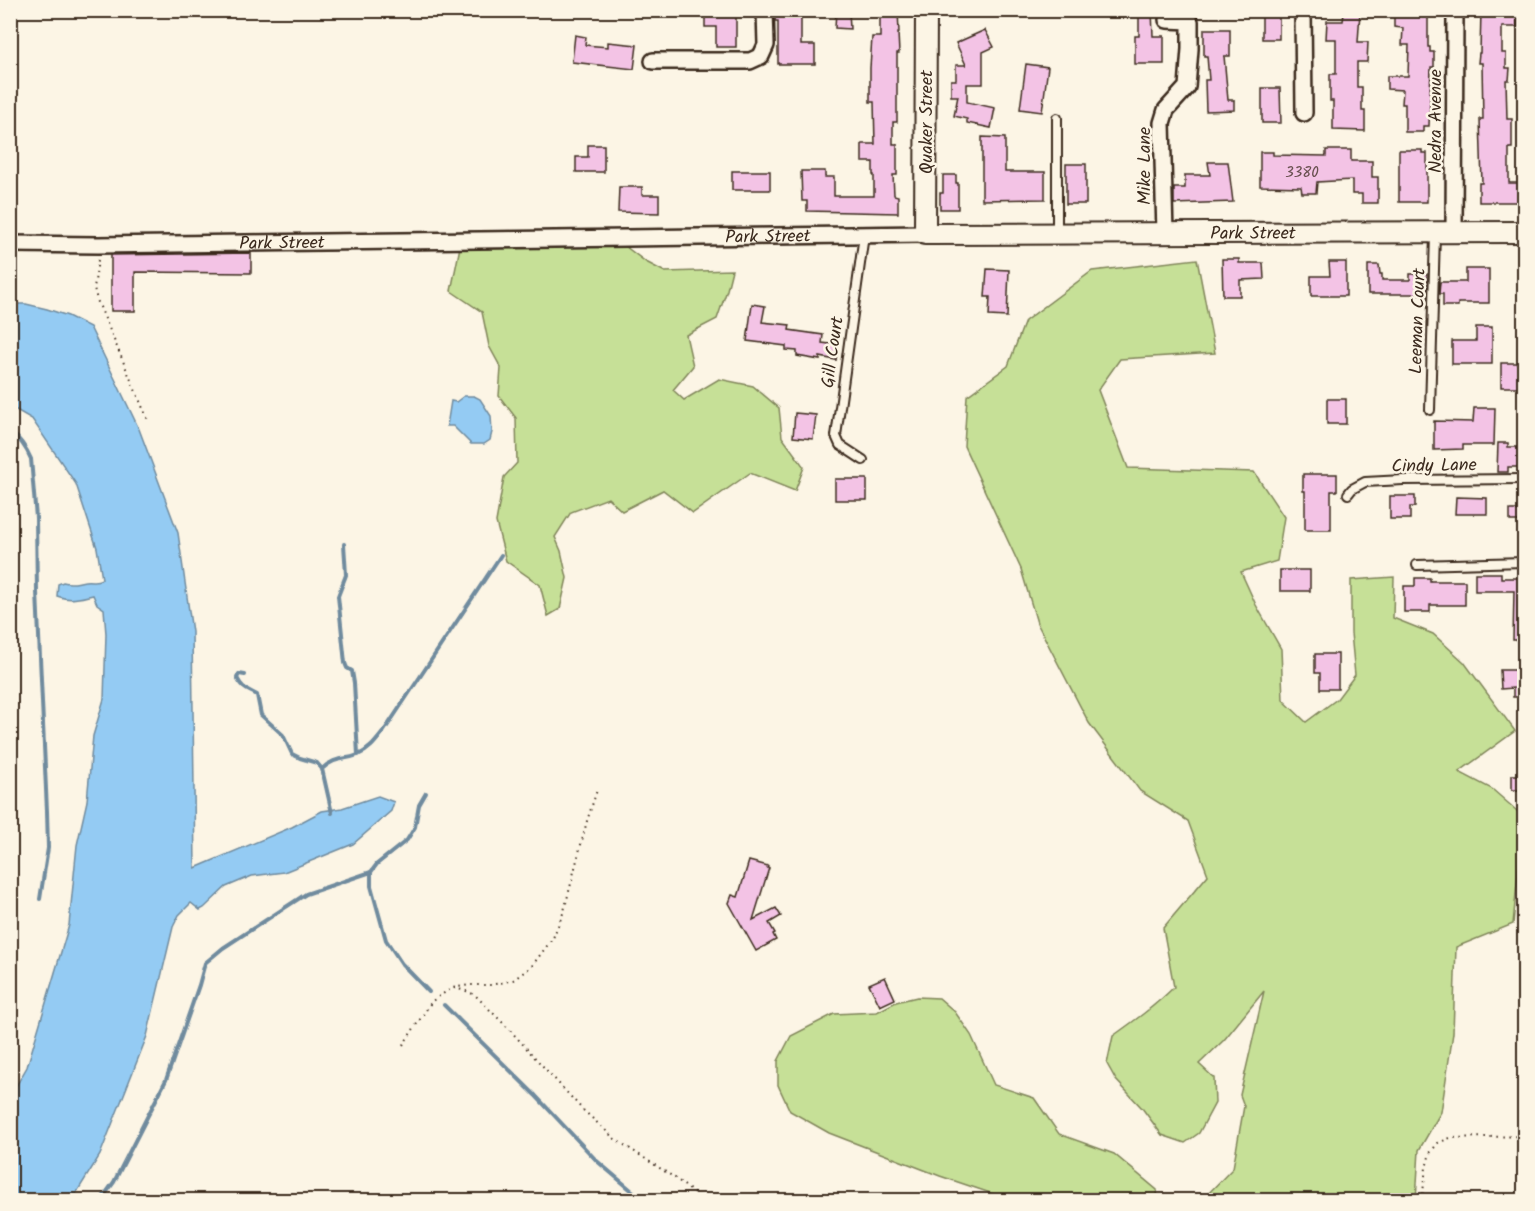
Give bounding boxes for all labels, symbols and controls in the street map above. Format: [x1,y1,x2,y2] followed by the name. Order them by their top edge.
[913,69,942,174] street label: Quaker Street
[1422,69,1451,173] street label: Nedra Avenue
[1131,127,1160,205] street label: Mike Lane
[1285,161,1319,185] house number: 3380
[1210,220,1297,249] street label: Park Street
[725,223,812,253] street label: Park Street
[239,229,326,259] street label: Park Street
[1402,266,1435,375] street label: Leeman Court
[814,314,853,390] street label: Gill Court
[1391,451,1477,482] street label: Cindy Lane

